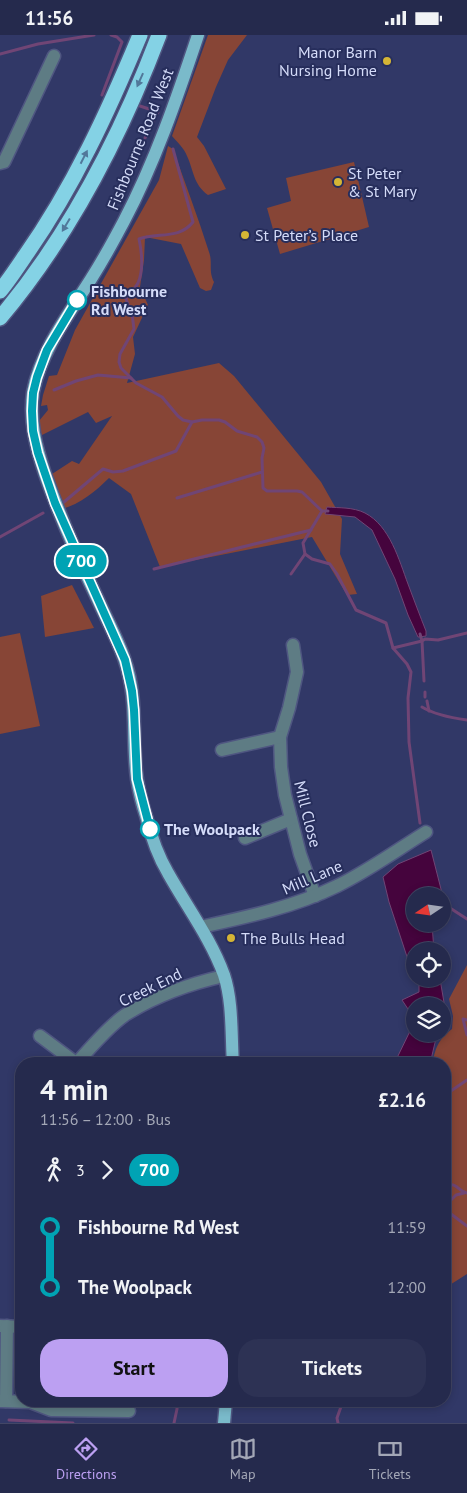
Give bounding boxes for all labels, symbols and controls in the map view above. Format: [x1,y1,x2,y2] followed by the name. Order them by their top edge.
[25,6,73,30] text: 11:56
[279,42,377,80] place label: Manor Barn Nursing Home
[381,55,393,67] marker: Manor Barn Nursing Home
[102,65,178,213] street label: Fishbourne Road West
[136,73,144,87] one-way arrow
[80,149,88,164] one-way arrow
[348,163,418,201] place label: St Peter & St Mary
[332,176,344,188] marker: St Peter & St Mary
[62,218,71,231] one-way arrow
[255,225,358,245] place label: St Peter’s Place
[239,229,251,241] marker: St Peter’s Place
[91,281,167,319] place label: Fishbourne Rd West
[67,290,87,310] marker: Fishbourne Rd West
[52,545,110,577] line badge: 700
[66,549,96,572] text: 700
[290,779,326,849] street label: Mill Close
[140,819,160,839] marker: The Woolpack
[164,819,260,839] place label: The Woolpack
[279,855,345,899] street label: Mill Lane
[406,887,451,933] north arrow
[406,887,451,1042] map controls
[241,928,345,948] place label: The Bulls Head
[225,932,237,944] marker: The Bulls Head
[406,942,451,987] button: locate
[115,963,185,1011] street label: Creek End
[406,997,451,1042] button: layers
[40,1071,108,1108] text: 4 min
[378,1088,426,1112] text: £2.16
[40,1109,171,1129] text: 11:56 – 12:00 · Bus
[40,1156,68,1184] icon: walk
[93,1156,121,1184] icon: forward
[139,1158,169,1181] text: 700
[76,1160,85,1180] text: 3
[78,1215,239,1239] text: Fishbourne Rd West
[388,1217,426,1237] text: 11:59
[78,1275,192,1299] text: The Woolpack
[388,1277,426,1297] text: 12:00
[40,1339,228,1397] button: Start
[238,1339,426,1397] button: Tickets
[56,1435,117,1483] tab: Directions
[229,1435,257,1483] tab: Map
[369,1435,411,1483] tab: Tickets

